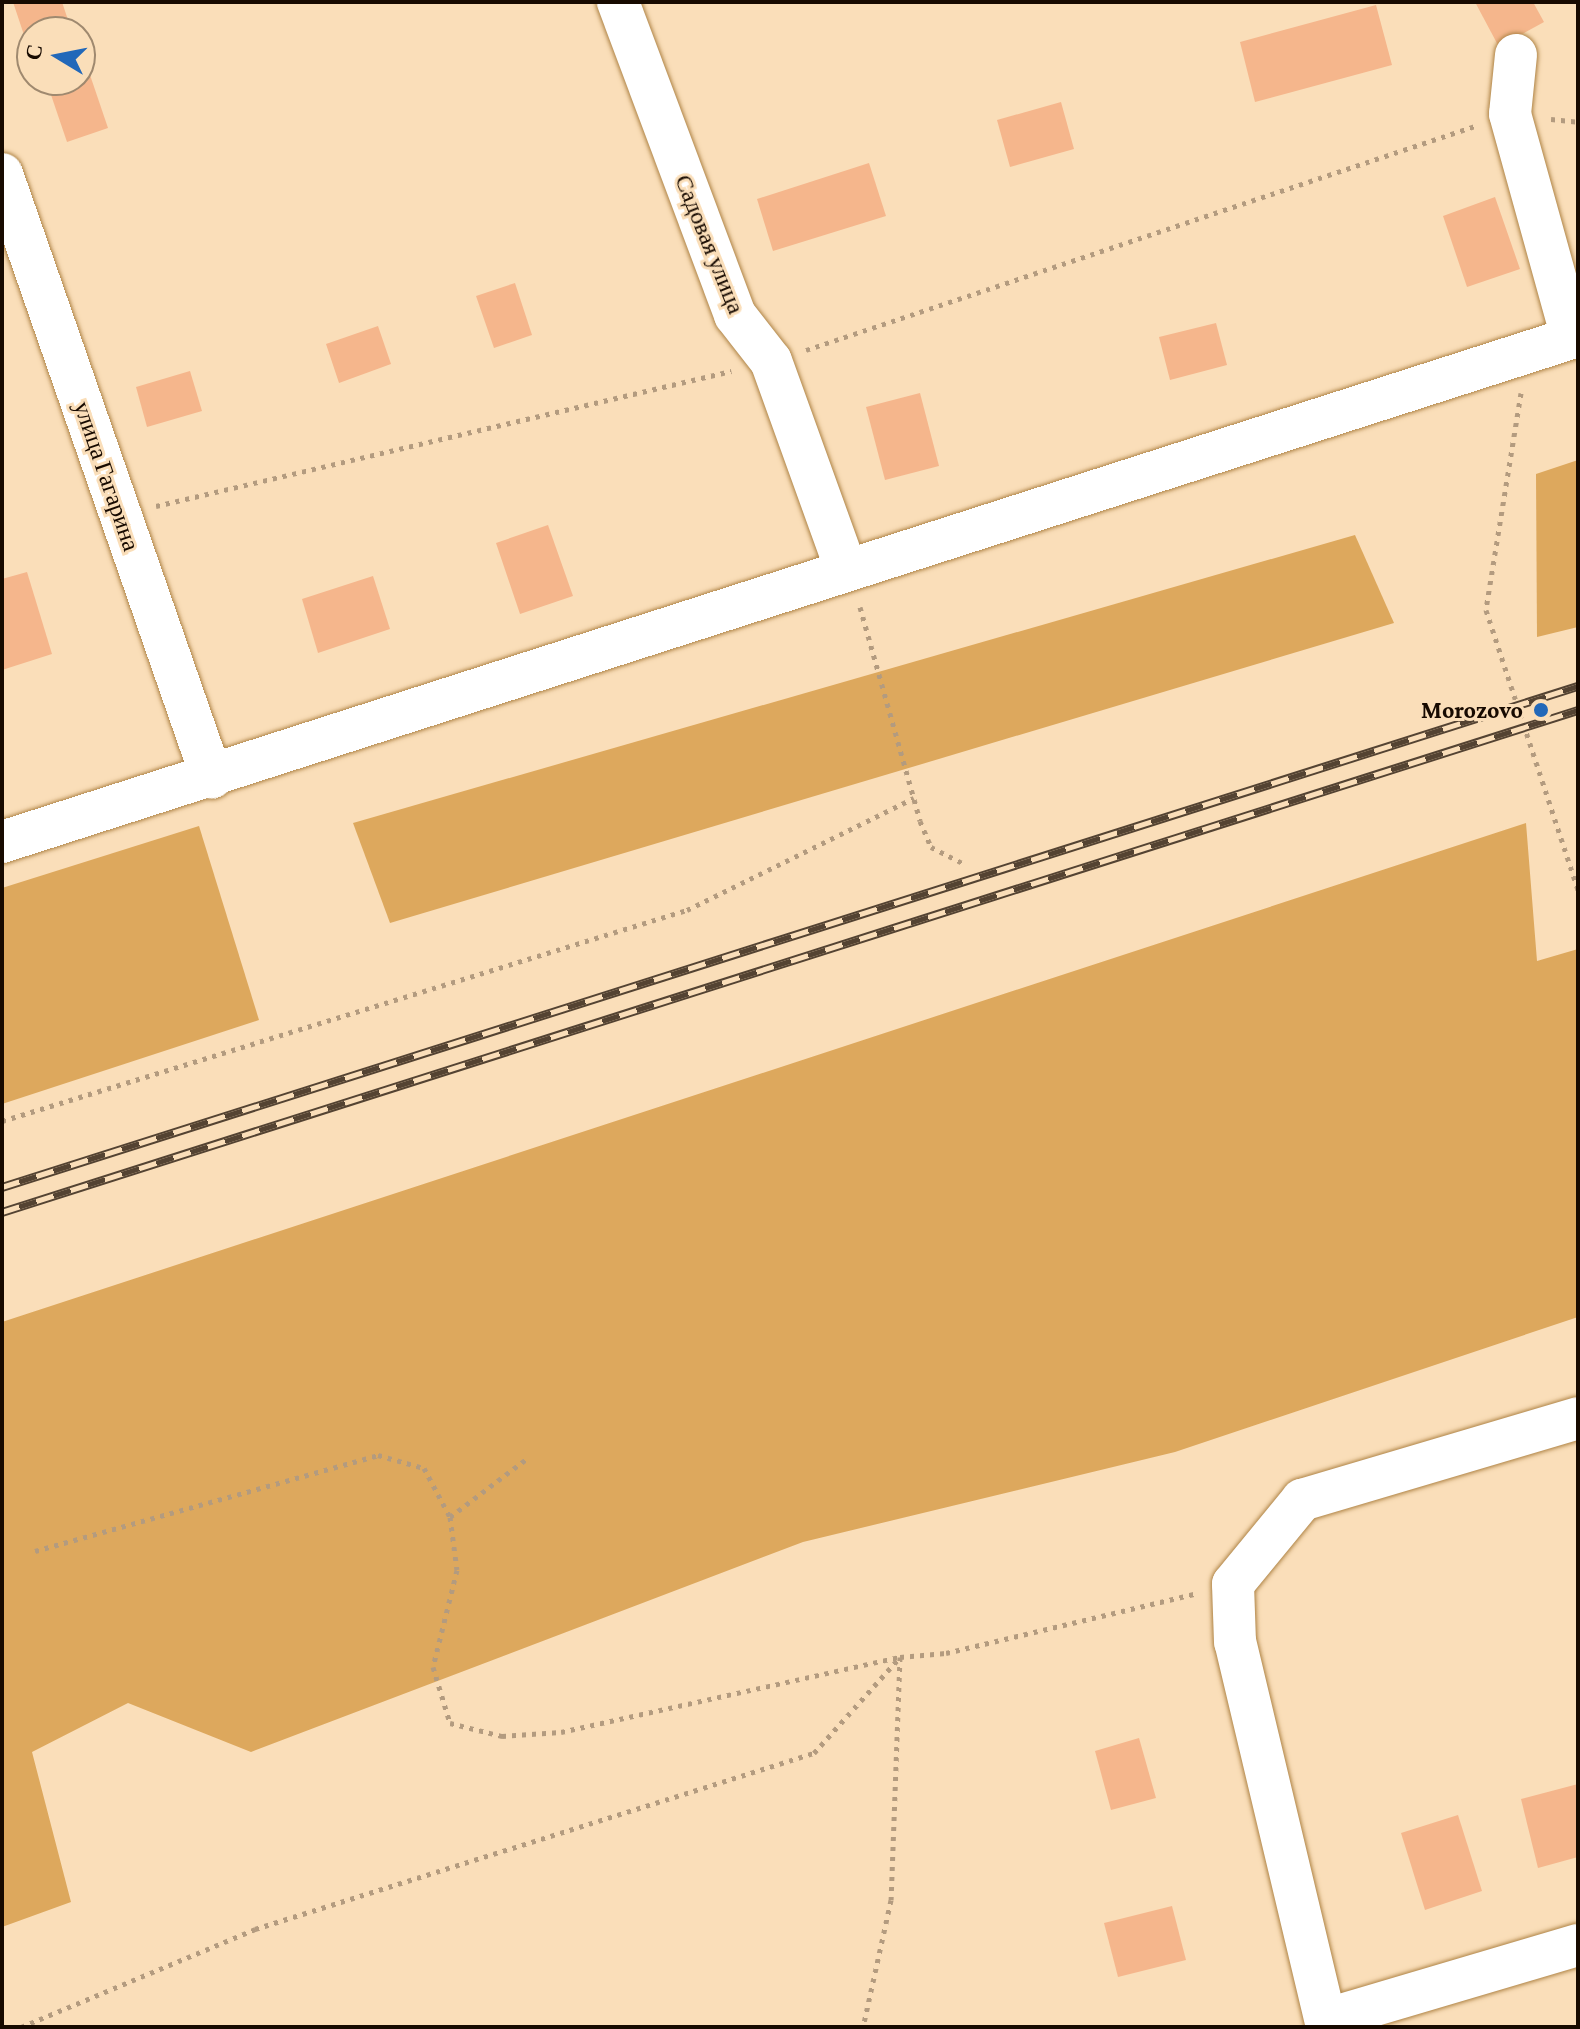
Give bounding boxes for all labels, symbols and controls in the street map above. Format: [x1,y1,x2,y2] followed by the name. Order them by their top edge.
[16,16,96,96] north arrow
[20,42,48,62] text: С
[669,170,751,318] street label: Садовая улица
[68,397,146,555] street label: улица Гагарина
[1421,696,1523,724] place label: Morozovo
[1530,699,1552,721] marker: Morozovo

